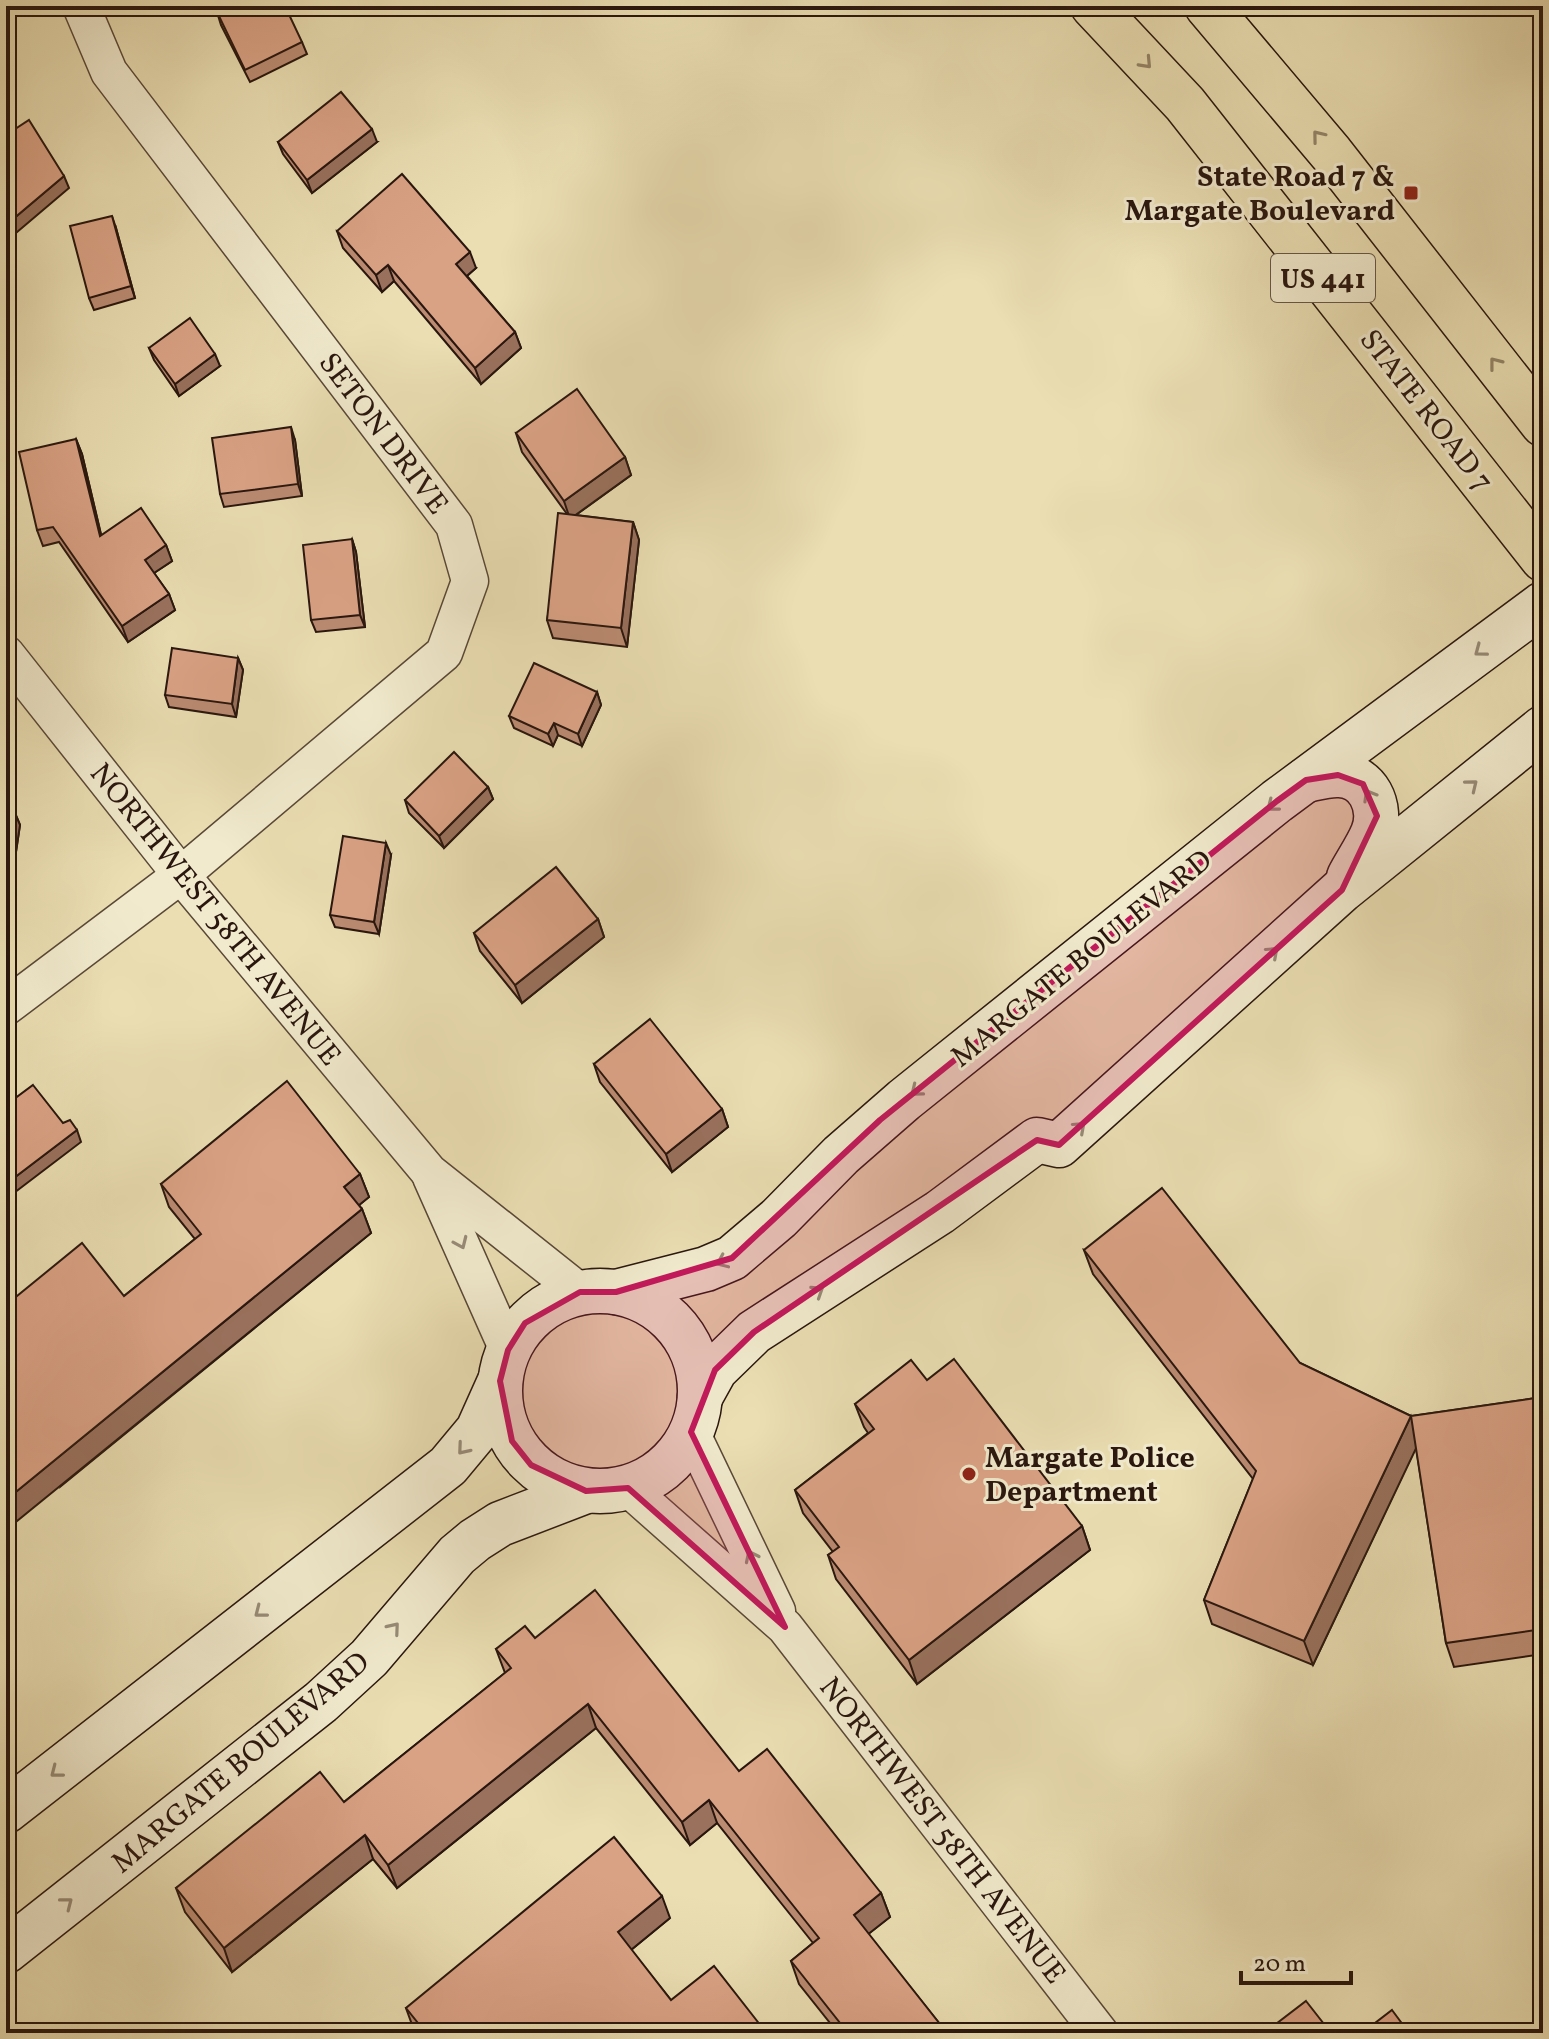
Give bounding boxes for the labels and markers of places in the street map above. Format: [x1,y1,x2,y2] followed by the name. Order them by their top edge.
[1124,157,1395,233] place label: State Road 7 & Margate Boulevard
[1402,184,1420,202] marker: State Road 7 & Margate Boulevard
[985,1438,1195,1514] place label: Margate Police Department
[960,1465,978,1483] marker: Margate Police Department

